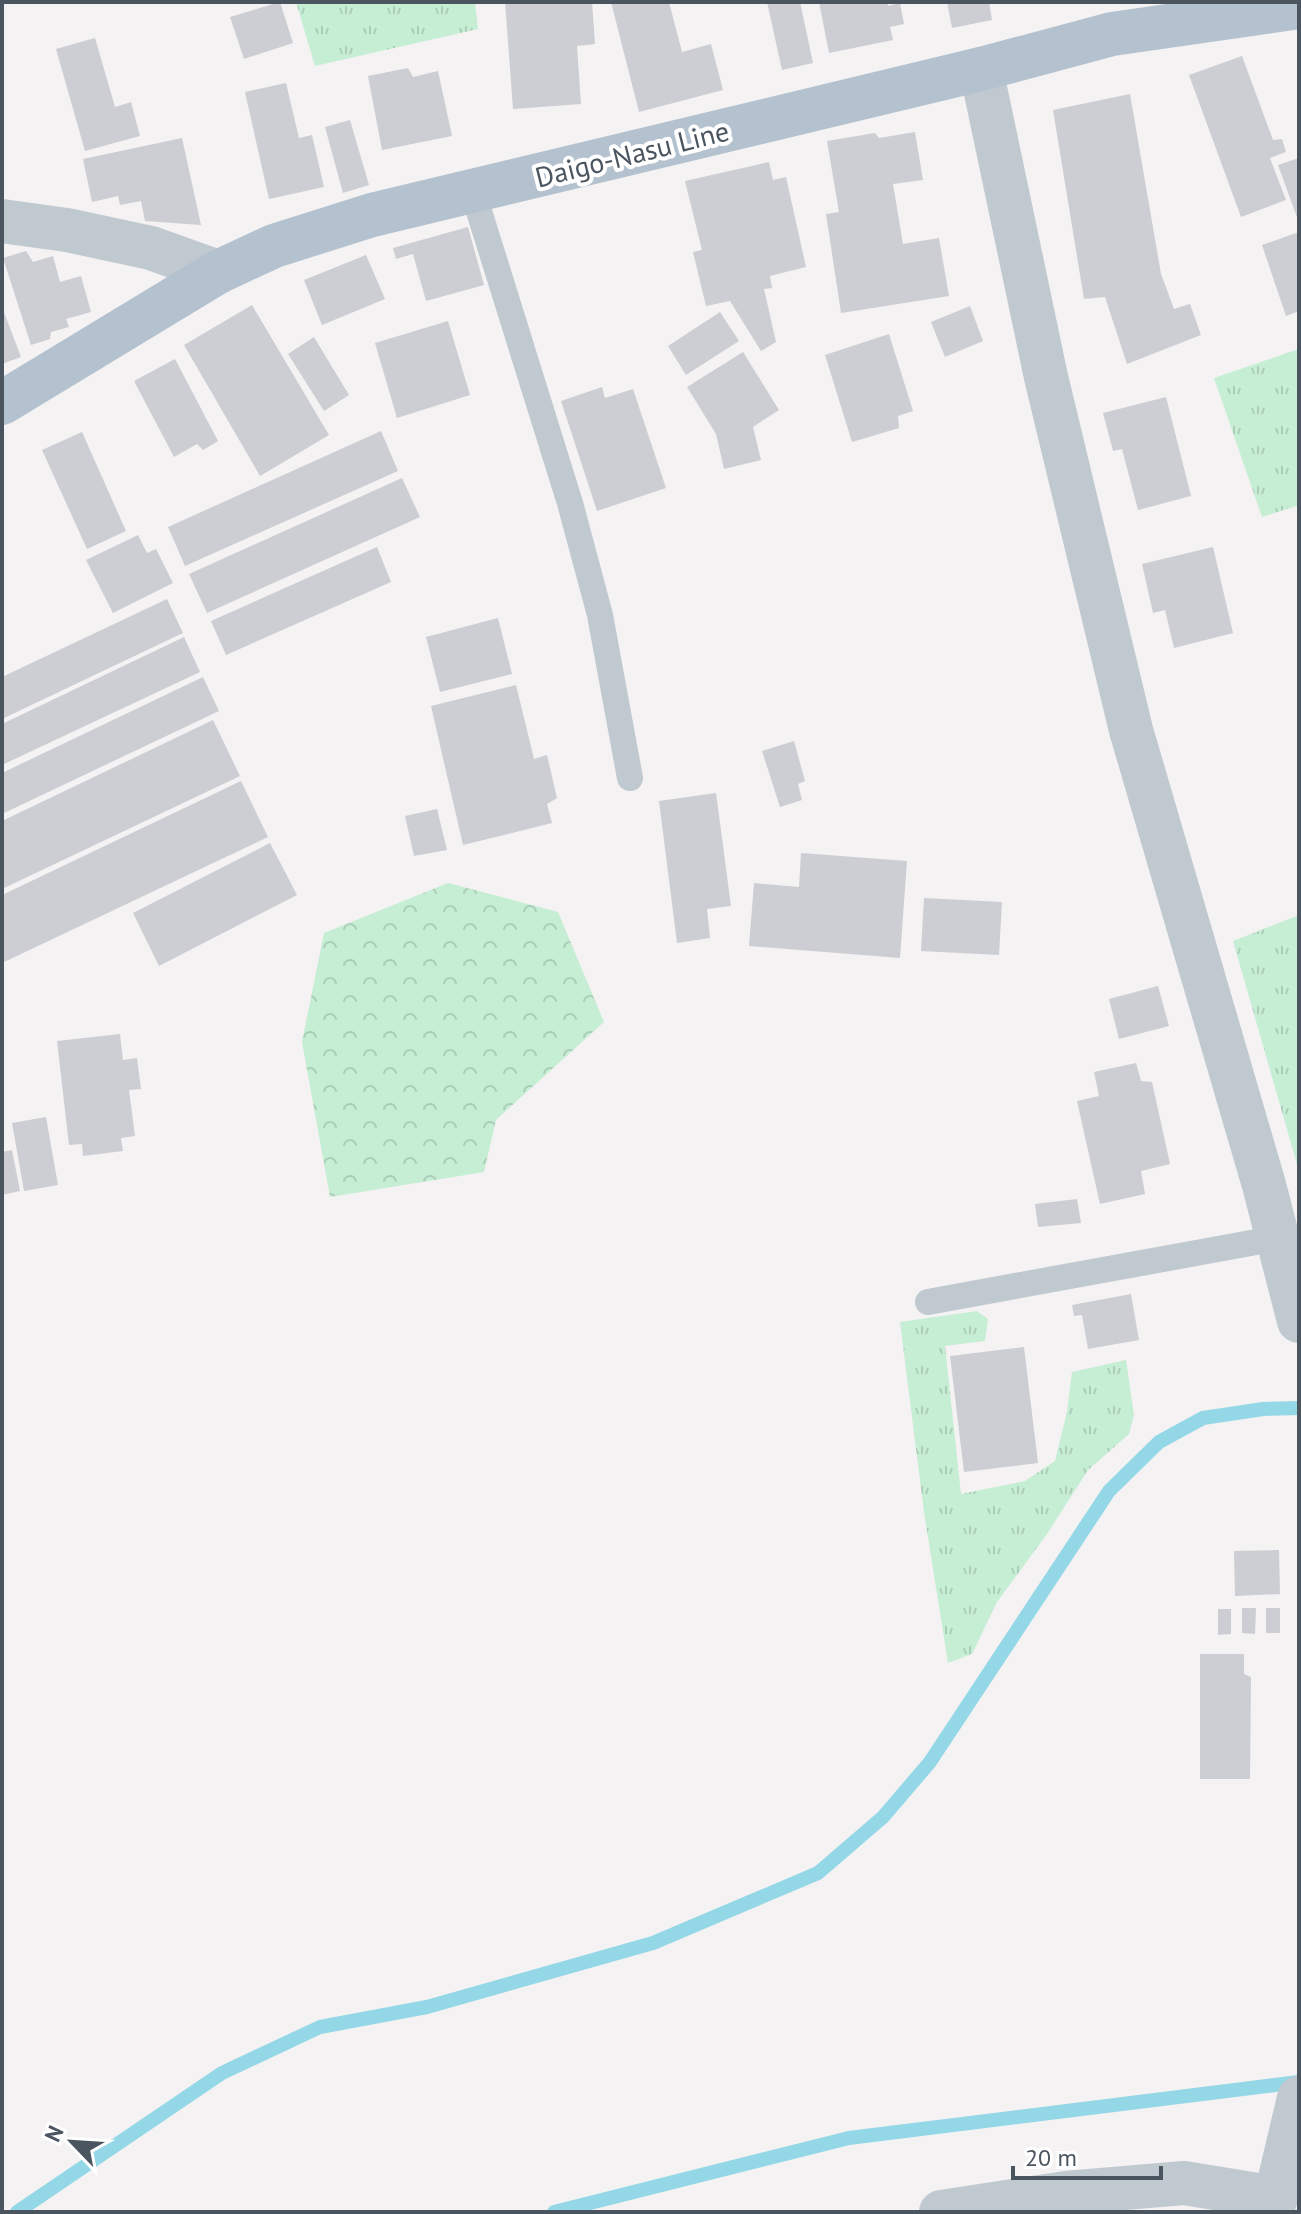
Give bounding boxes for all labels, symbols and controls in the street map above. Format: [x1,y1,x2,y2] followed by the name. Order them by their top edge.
[531,112,733,195] street label: Daigo-Nasu Line
[32,2102,112,2182] north arrow
[38,2121,70,2146] text: N
[1013,2130,1161,2180] scale bar
[1025,2142,1077,2173] text: 20 m

